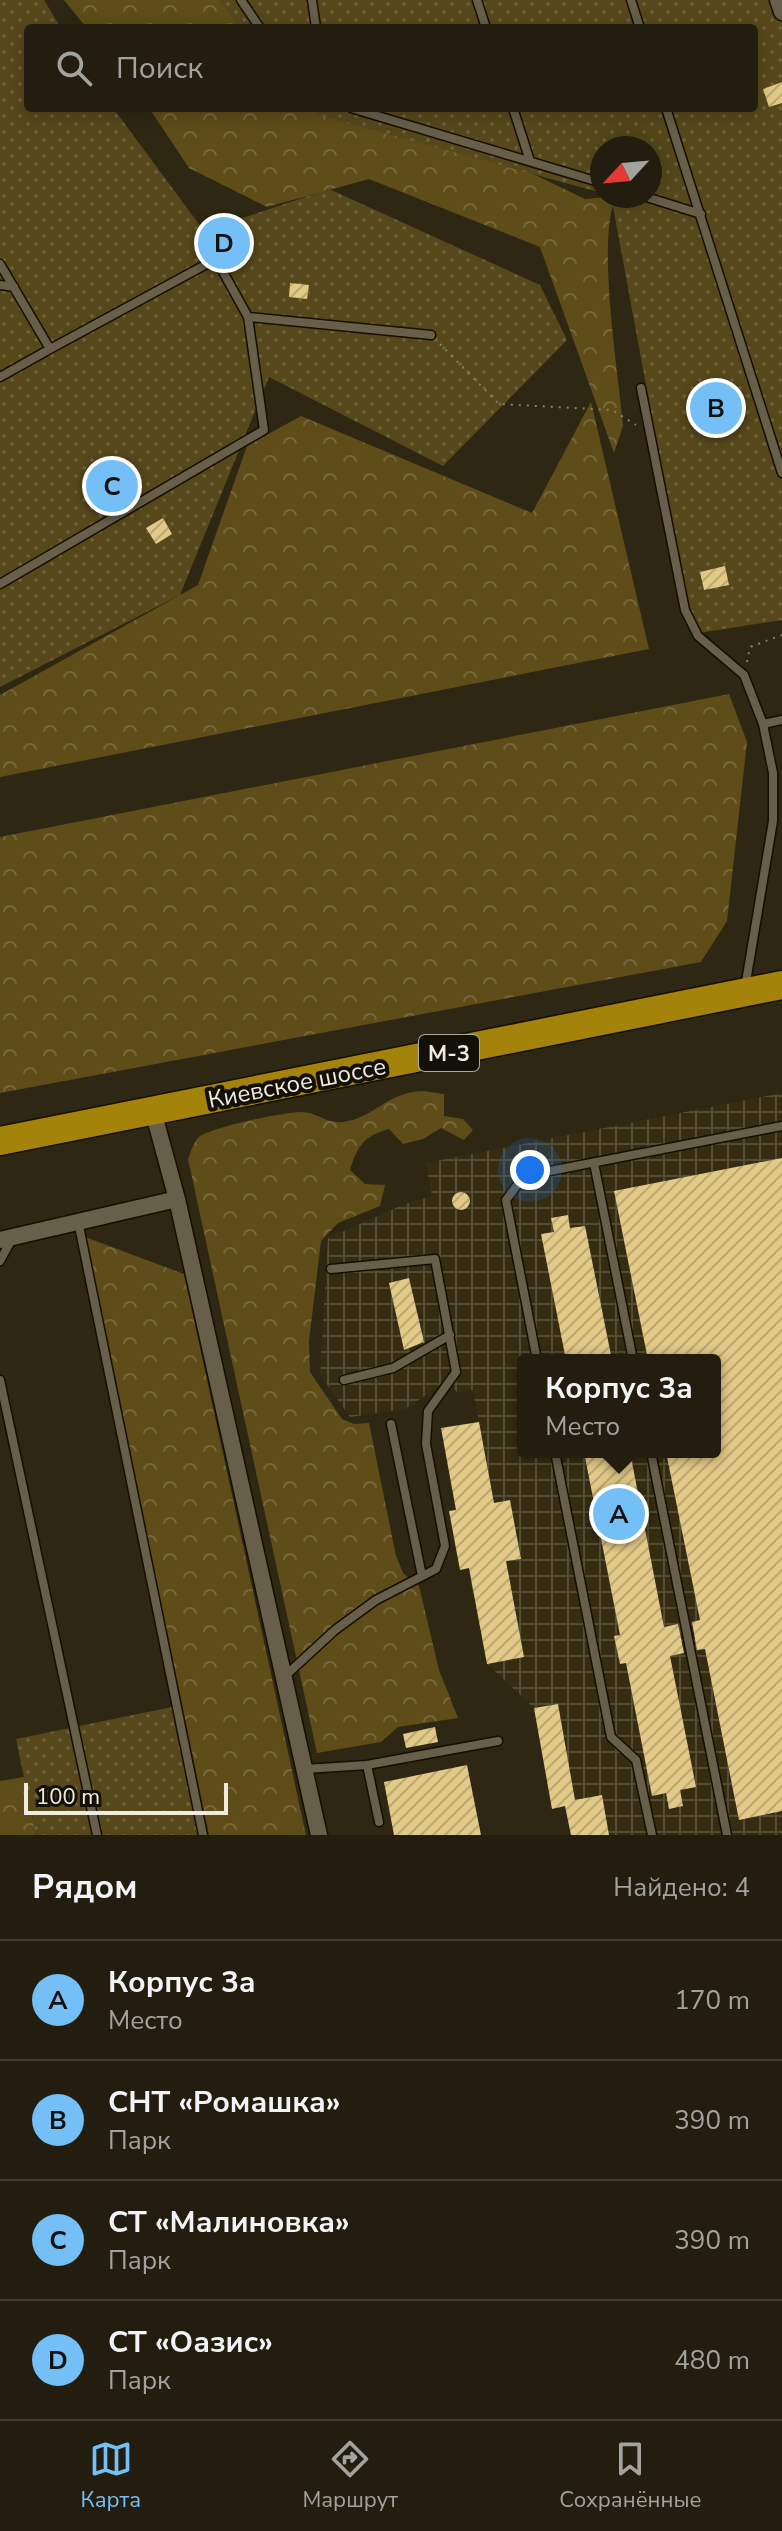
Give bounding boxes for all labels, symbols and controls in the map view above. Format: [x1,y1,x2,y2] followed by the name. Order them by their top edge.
[24,24,758,112] search box
[52,46,96,90] icon: search
[116,48,203,89] text: Поиск
[590,136,662,208] north arrow
[198,213,250,273] pin: D
[690,378,742,438] pin: B
[86,456,138,516] pin: C
[419,1035,479,1071] road number: М-3
[205,1050,389,1116] street label: Киевское шоссе
[510,1150,550,1190] your location
[517,1354,721,1458] popup
[545,1368,693,1409] text: Корпус 3a
[545,1409,620,1444] text: Место
[593,1484,645,1544] pin: A
[24,1779,228,1815] scale bar
[36,1782,100,1812] text: 100 m
[32,1864,138,1910] text: Рядом
[613,1870,750,1905] text: Найдено: 4
[108,1962,255,2003] text: Корпус 3a
[48,1983,68,2018] text: A
[674,1983,750,2018] text: 170 m
[108,2003,183,2038] text: Место
[108,2082,341,2123] text: СНТ «Ромашка»
[49,2103,67,2138] text: B
[674,2103,750,2138] text: 390 m
[108,2123,171,2158] text: Парк
[108,2202,350,2243] text: СТ «Малиновка»
[49,2223,67,2258] text: C
[674,2223,750,2258] text: 390 m
[108,2243,171,2278] text: Парк
[108,2322,273,2363] text: СТ «Оазис»
[48,2343,68,2378] text: D
[674,2343,750,2378] text: 480 m
[108,2363,171,2398] text: Парк
[81,2437,141,2515] tab: Карта
[302,2437,398,2515] tab: Маршрут
[559,2437,701,2515] tab: Сохранённые

